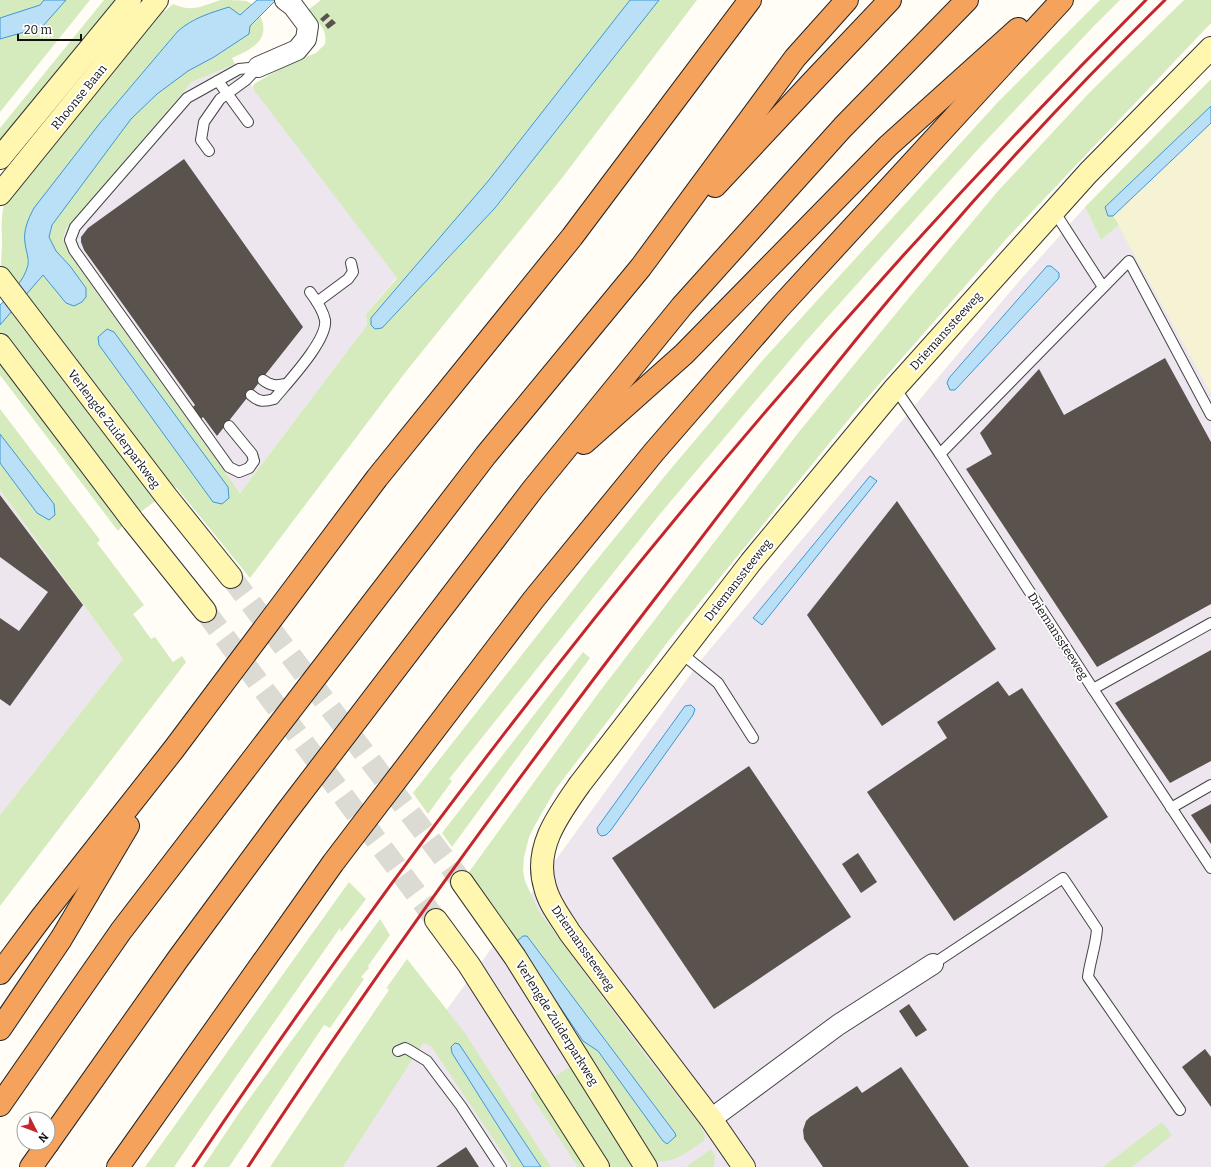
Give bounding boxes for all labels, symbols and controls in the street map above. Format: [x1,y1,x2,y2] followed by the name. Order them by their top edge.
[18,16,81,42] scale bar
[24,23,53,37] text: 20 m
[49,61,110,132] street label: Rhoonse Baan
[907,289,985,373] street label: Driemanssteeweg
[65,367,163,491] street label: Verlengde Zuiderparkweg
[702,536,775,624] street label: Driemanssteeweg
[1025,590,1091,682] street label: Driemanssteeweg
[548,903,618,993] street label: Driemanssteeweg
[513,958,601,1088] street label: Verlengde Zuiderparkweg
[16,1111,56,1151] north arrow
[35,1130,51,1145] text: N

